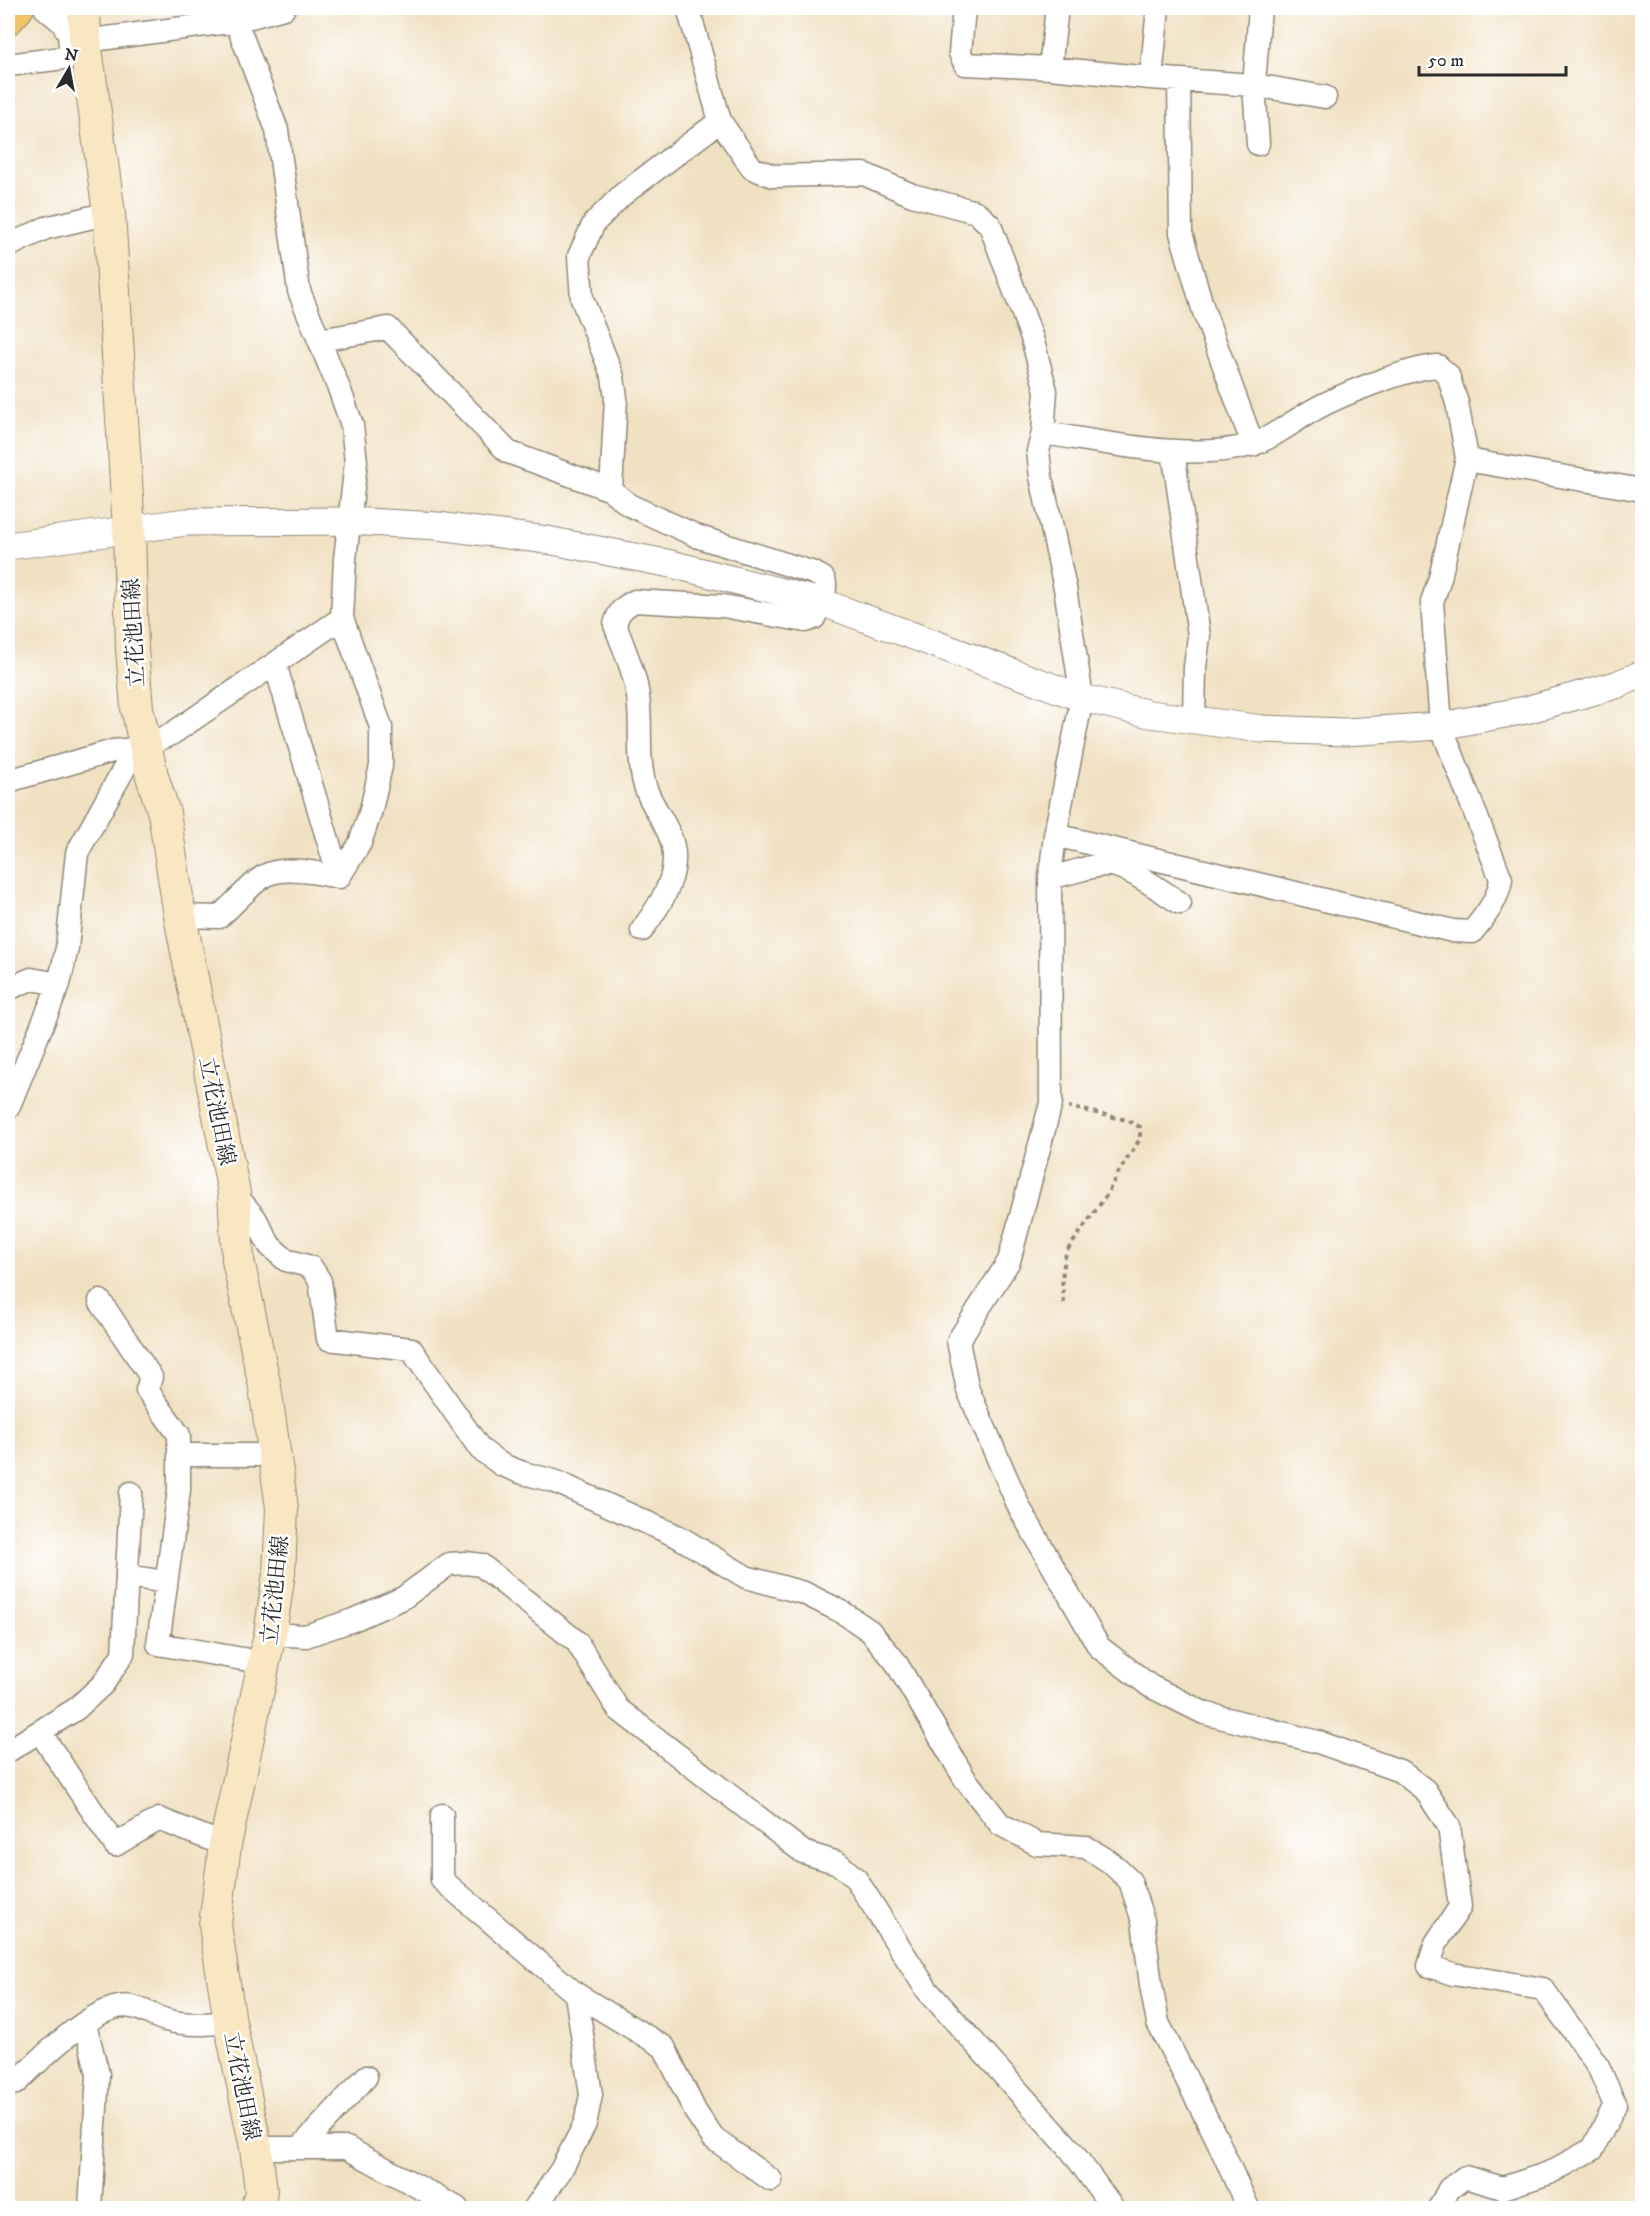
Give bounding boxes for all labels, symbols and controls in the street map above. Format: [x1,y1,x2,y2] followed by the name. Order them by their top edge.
[39,39,99,99] north arrow
[1419,39,1566,77] scale bar
[63,44,80,66] text: N
[1428,50,1464,72] text: 50 m
[118,577,151,689] street label: 立花池田線
[193,1055,240,1168] street label: 立花池田線
[256,1534,295,1646] street label: 立花池田線
[218,2030,265,2143] street label: 立花池田線

